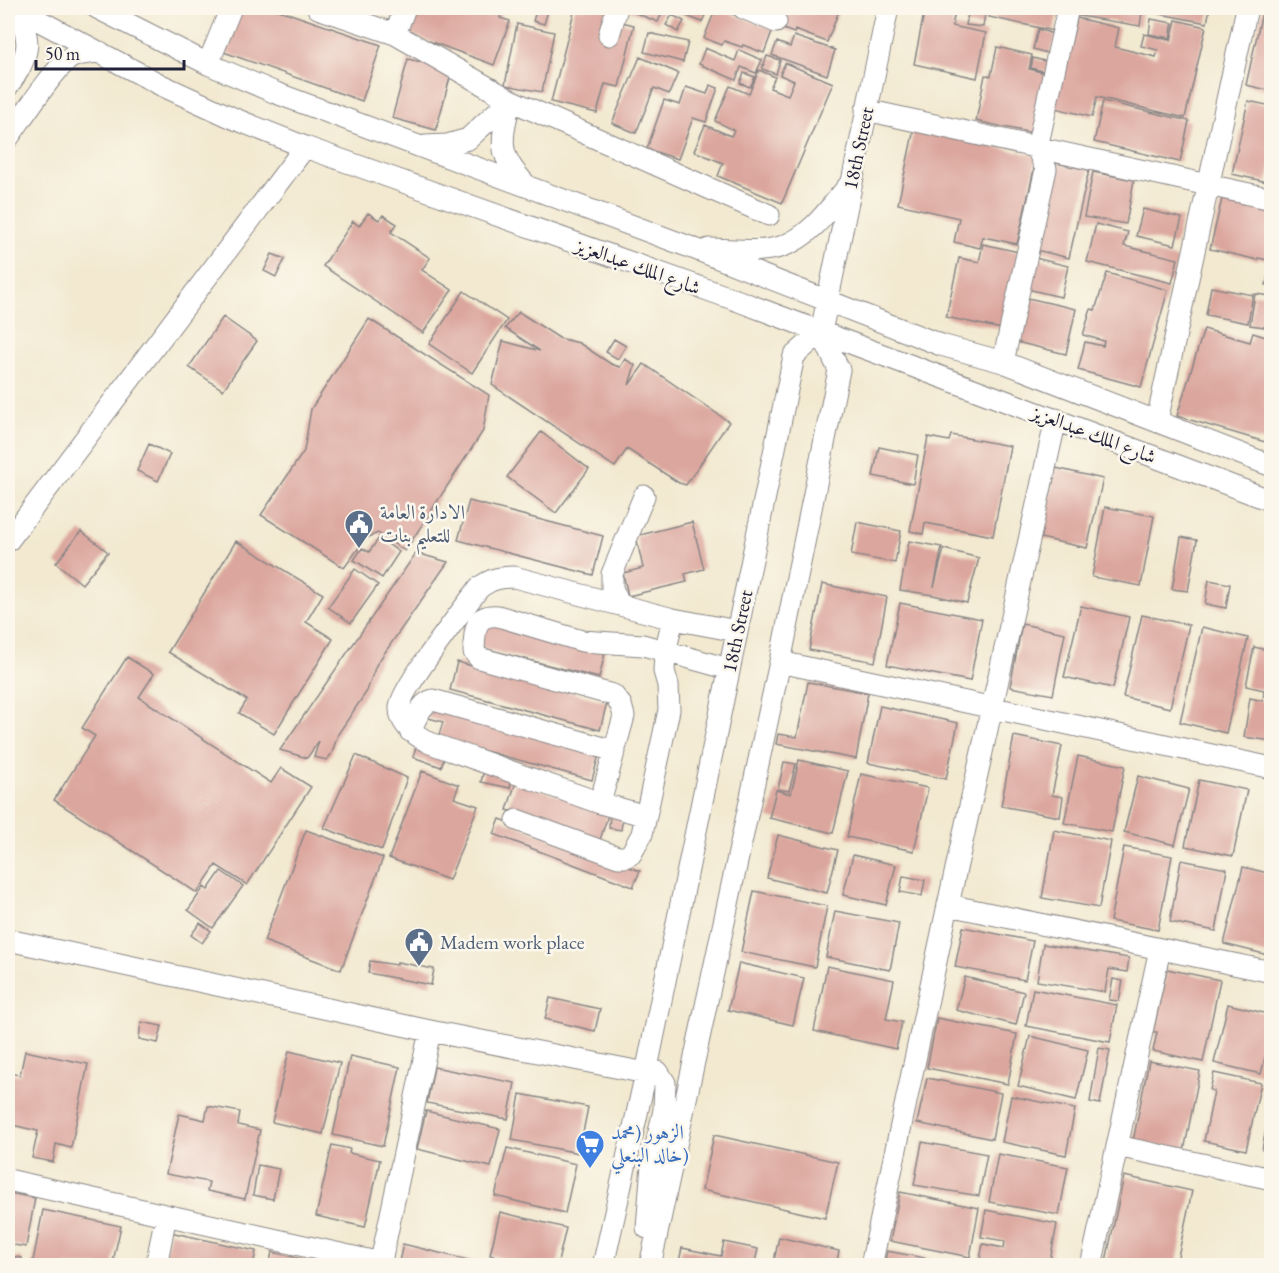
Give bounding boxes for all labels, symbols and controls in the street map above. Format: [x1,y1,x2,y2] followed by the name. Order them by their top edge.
[36,33,184,71] scale bar
[45,42,80,65] text: 50 m
[837,104,880,192] street label: 18th Street
[568,231,704,305] street label: شارع الملك عبدالعزيز
[1024,398,1160,474] street label: شارع الملك عبدالعزيز
[380,499,465,555] place label: الادارة العامة للتعليم بنات
[343,508,375,550] public building icon: الادارة العامة للتعليم بنات
[716,587,759,675] street label: 18th Street
[403,926,435,968] public building icon: Madem work place
[440,929,585,955] place label: Madem work place
[611,1119,689,1175] place label: الزهور (محمد خالد البنعلي)
[574,1128,606,1170] supermarket icon: الزهور (محمد خالد البنعلي)

